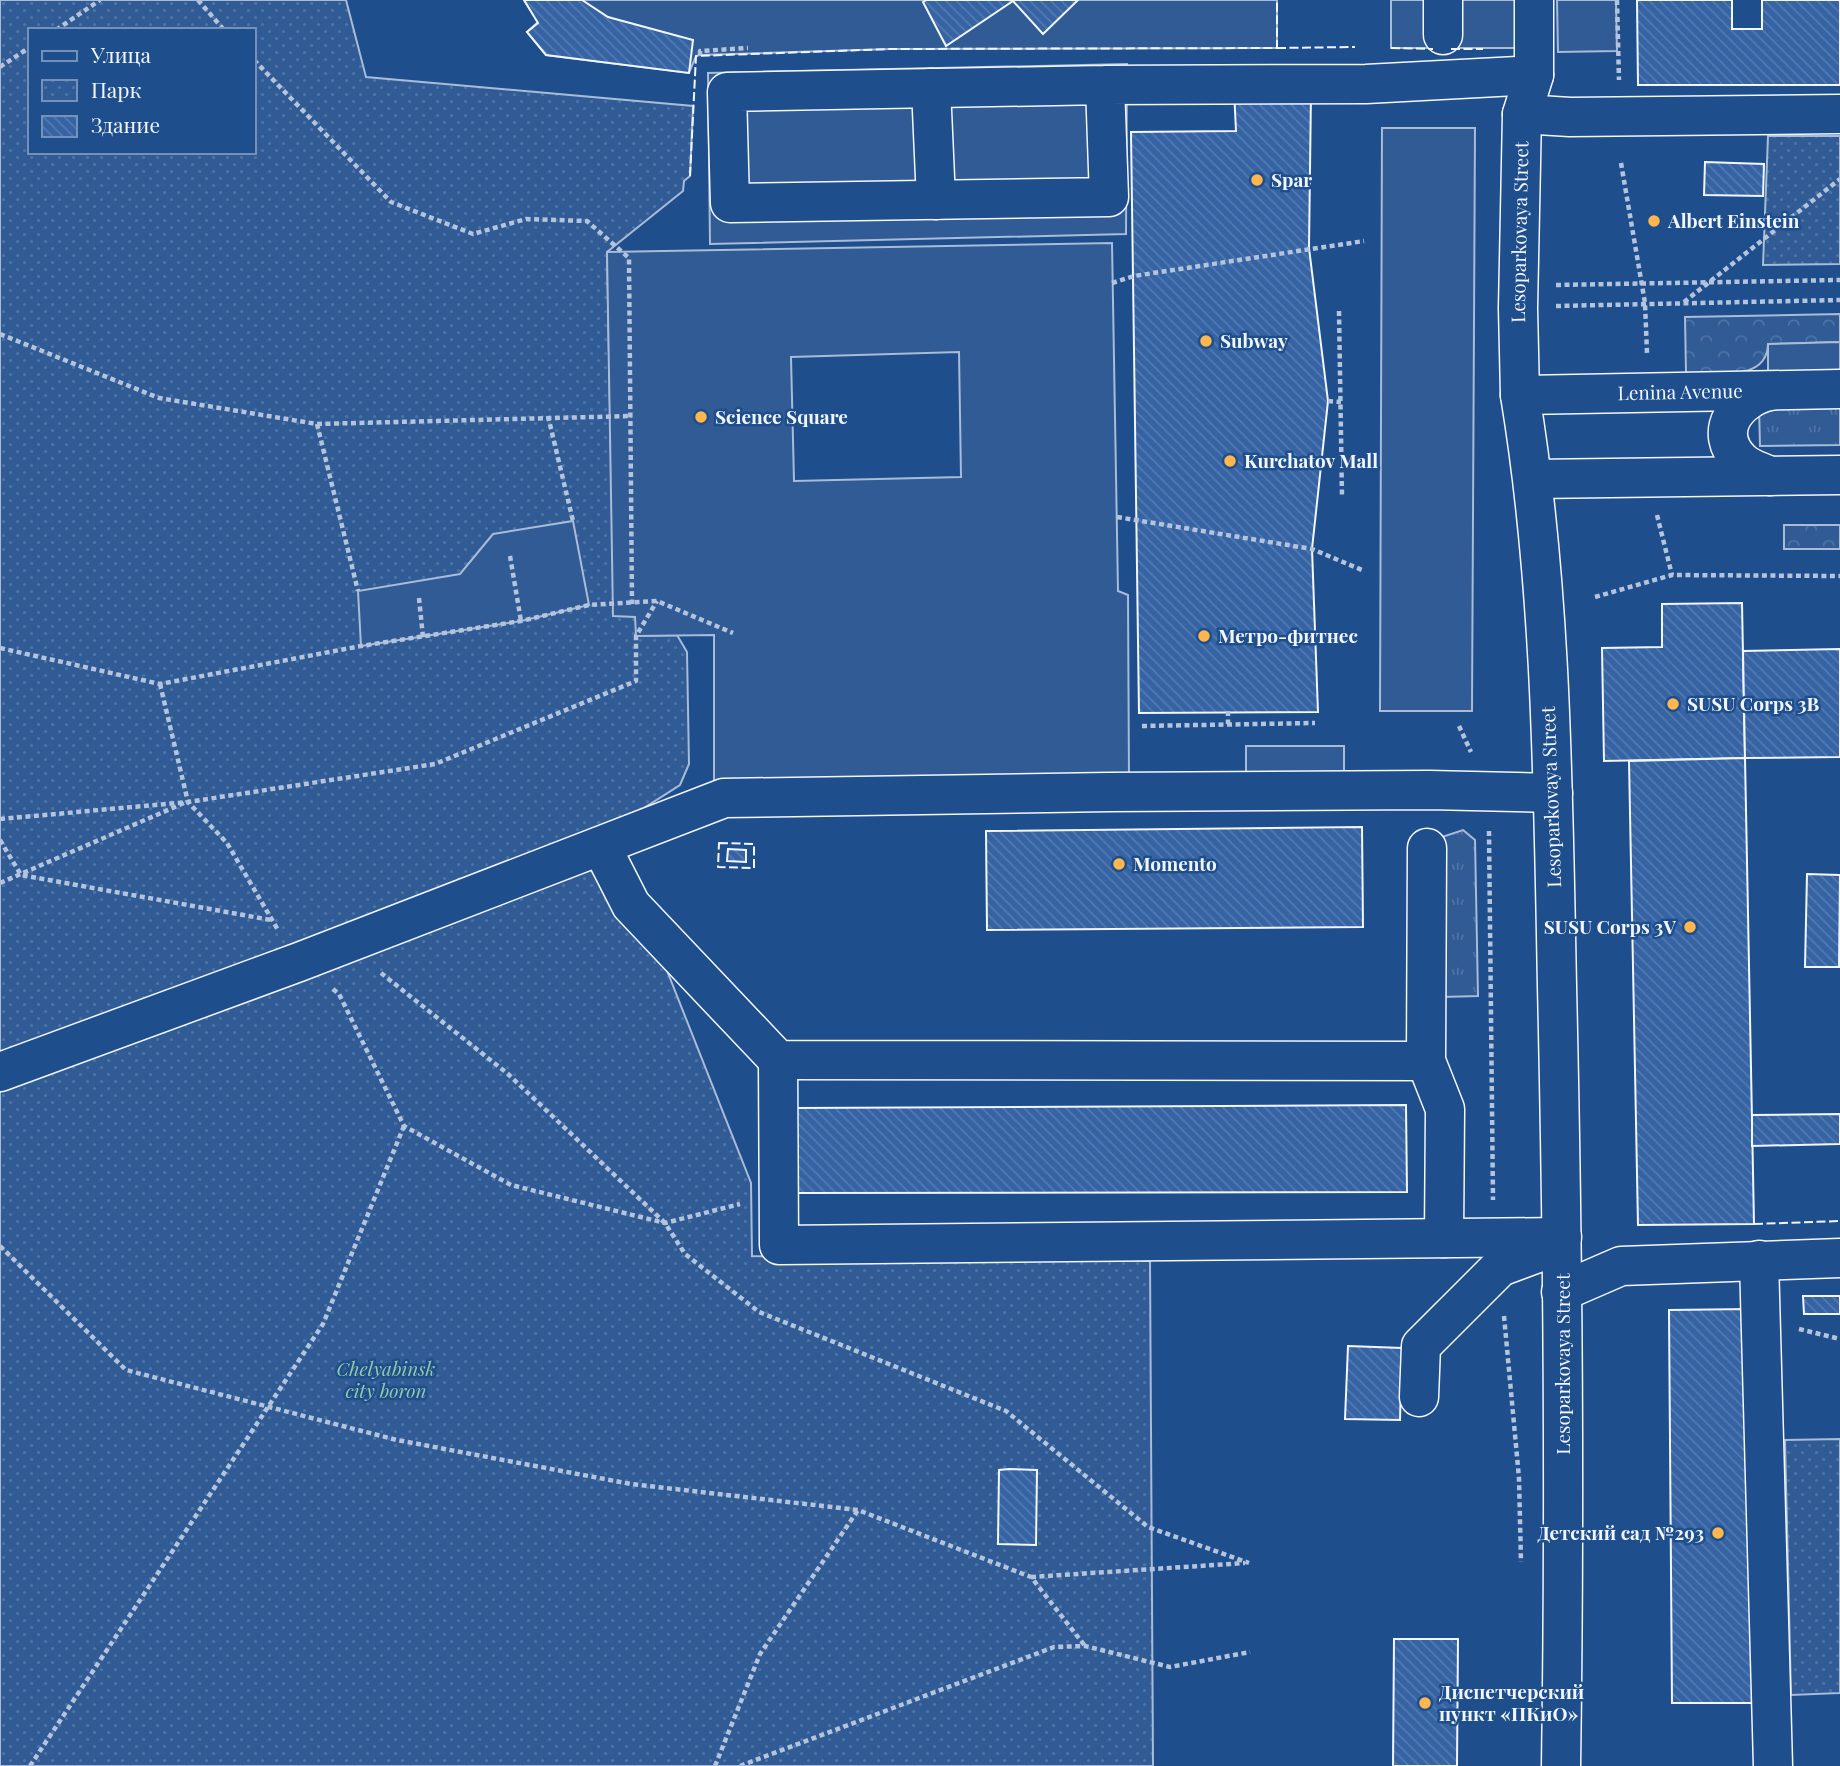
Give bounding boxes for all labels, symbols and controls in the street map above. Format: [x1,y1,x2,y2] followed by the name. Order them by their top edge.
[28,28,256,154] legend
[90,40,152,68] text: Улица
[91,75,141,103] text: Парк
[91,110,160,138] text: Здание
[1504,141,1533,323] street label: Lesoparkovaya Street
[1271,166,1312,192] place label: Spar
[1249,172,1265,188] marker: Spar
[1667,207,1800,233] place label: Albert Einstein
[1646,213,1662,229] marker: Albert Einstein
[1220,327,1288,353] place label: Subway
[1198,333,1214,349] marker: Subway
[1617,377,1743,405] street label: Lenina Avenue
[715,403,848,429] place label: Science Square
[693,409,709,425] marker: Science Square
[1244,447,1378,473] place label: Kurchatov Mall
[1222,453,1238,469] marker: Kurchatov Mall
[1218,622,1358,648] place label: Метро-фитнес
[1196,628,1212,644] marker: Метро-фитнес
[1687,690,1820,716] place label: SUSU Corps 3B
[1665,696,1681,712] marker: SUSU Corps 3B
[1534,706,1566,888] street label: Lesoparkovaya Street
[1133,850,1217,876] place label: Momento
[1111,856,1127,872] marker: Momento
[1544,913,1676,939] place label: SUSU Corps 3V
[1682,919,1698,935] marker: SUSU Corps 3V
[1549,1273,1575,1455] street label: Lesoparkovaya Street
[337,1355,436,1403] park label: Chelyabinsk city boron
[1538,1519,1704,1545] place label: Детский сад №293
[1710,1525,1726,1541] marker: Детский сад №293
[1439,1678,1584,1726] place label: Диспетчерский пункт «ПКиО»
[1417,1695,1433,1711] marker: Диспетчерский пункт «ПКиО»

